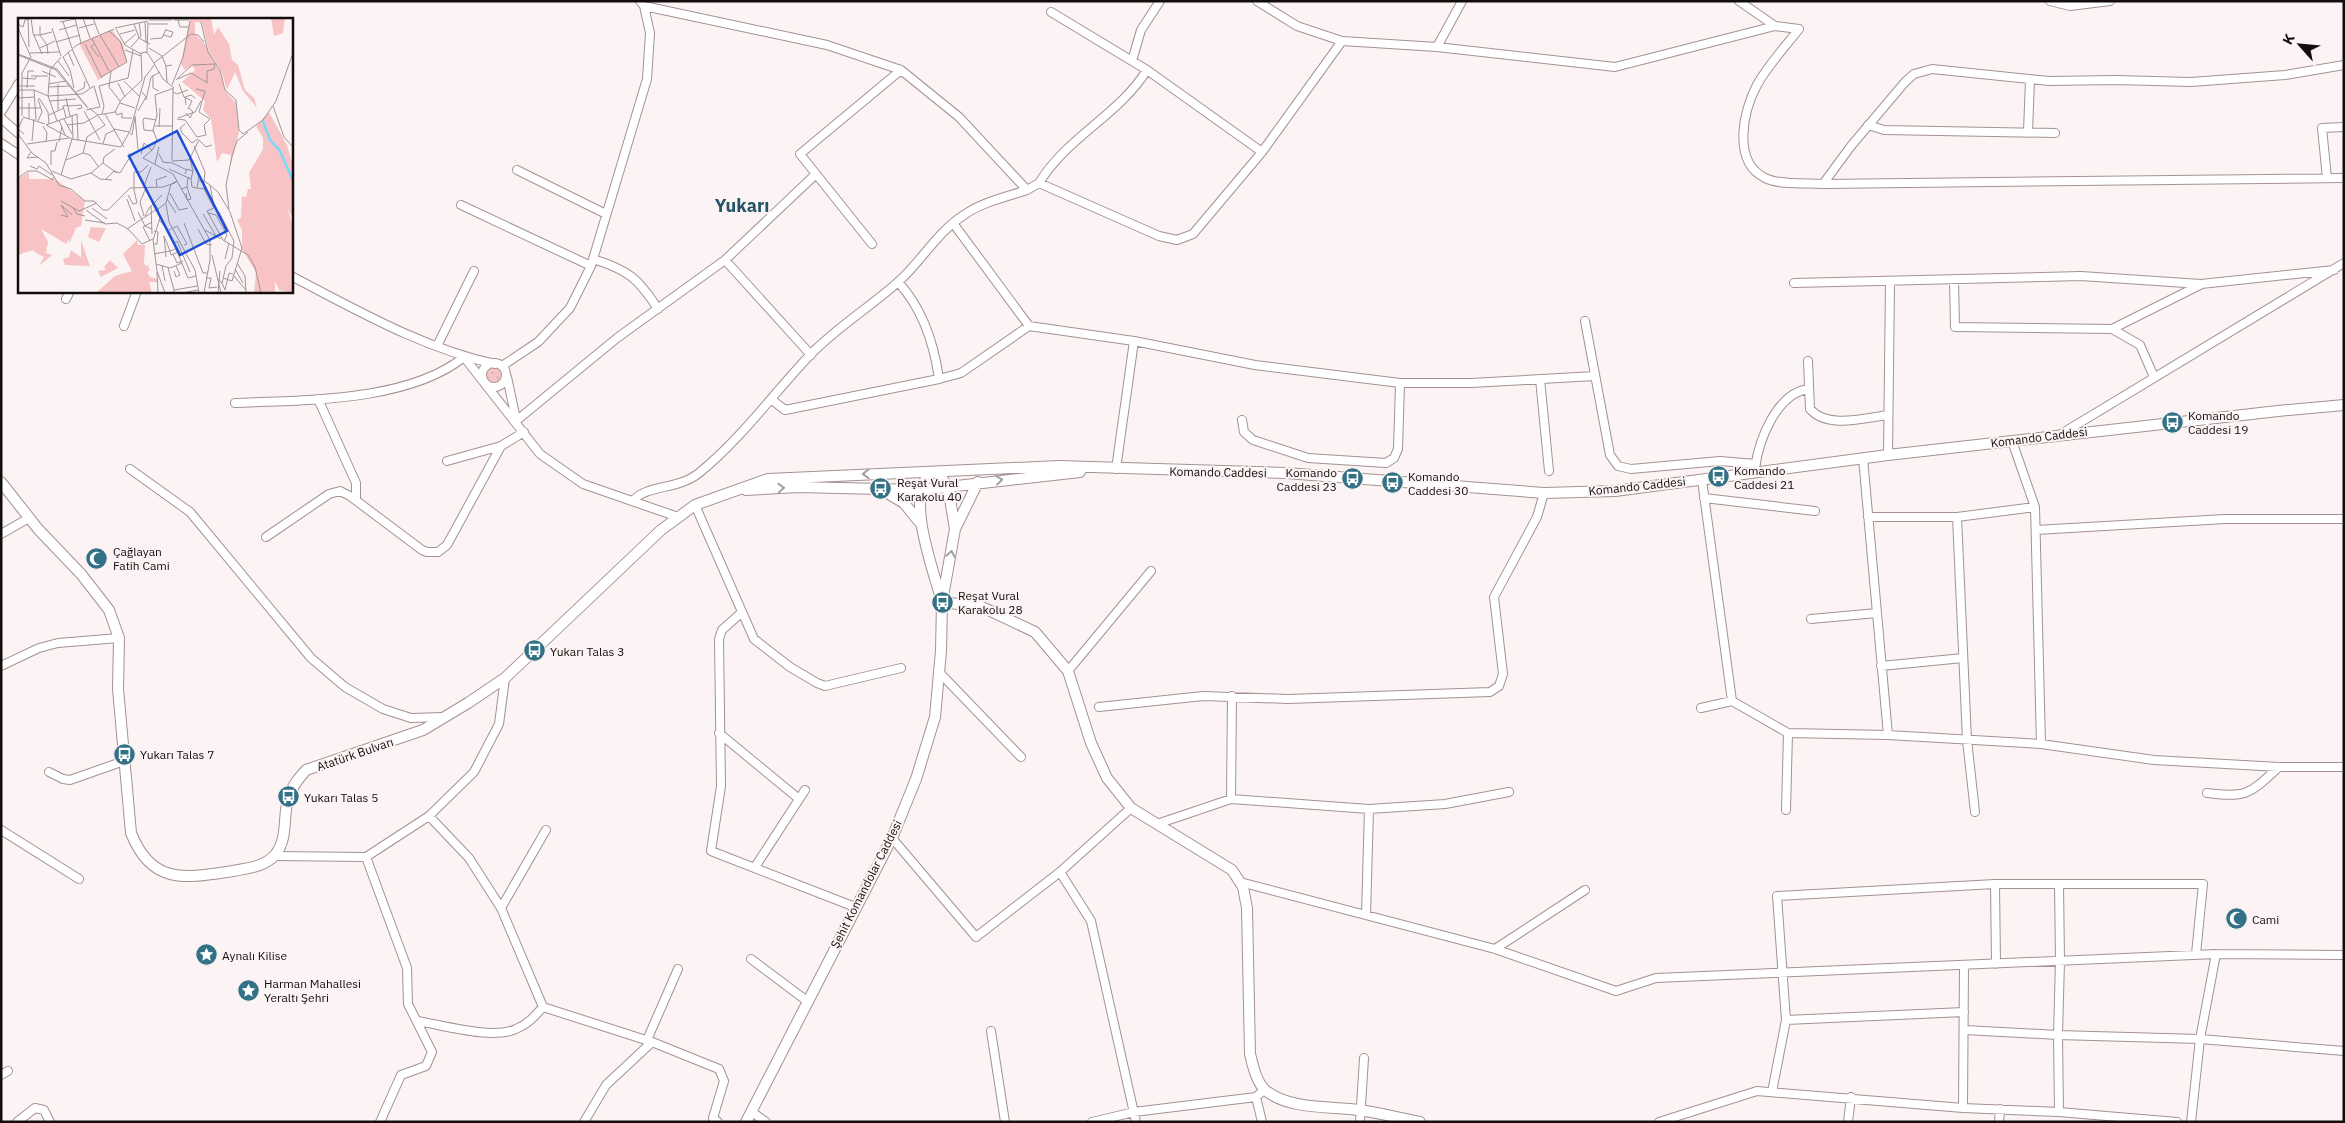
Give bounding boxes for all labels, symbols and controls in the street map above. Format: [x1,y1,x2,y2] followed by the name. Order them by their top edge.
[18,18,292,292] inset map
[2275,20,2325,70] north arrow
[2278,30,2299,48] text: K
[715,194,769,217] district label: Yukarı
[2188,408,2248,437] place label: Komando Caddesi 19
[2160,410,2184,434] bus stop icon: Komando Caddesi 19
[1990,424,2088,450] street label: Komando Caddesi
[1734,463,1794,492] place label: Komando Caddesi 21
[1169,464,1267,480] street label: Komando Caddesi
[1277,465,1337,494] place label: Komando Caddesi 23
[1706,465,1730,489] bus stop icon: Komando Caddesi 21
[1341,467,1365,491] bus stop icon: Komando Caddesi 23
[862,469,870,479] one-way arrow
[1408,469,1468,498] place label: Komando Caddesi 30
[1380,471,1404,495] bus stop icon: Komando Caddesi 30
[1588,473,1686,499] street label: Komando Caddesi
[897,475,962,504] place label: Reşat Vural Karakolu 40
[996,475,1004,486] one-way arrow
[869,477,893,501] bus stop icon: Reşat Vural Karakolu 40
[777,483,785,494] one-way arrow
[113,544,170,573] place label: Çağlayan Fatih Cami
[85,546,109,570] mosque icon: Çağlayan Fatih Cami
[945,550,955,558] one-way arrow
[958,588,1023,617] place label: Reşat Vural Karakolu 28
[930,590,954,614] bus stop icon: Reşat Vural Karakolu 28
[522,639,546,663] bus stop icon: Yukarı Talas 3
[550,644,624,659] place label: Yukarı Talas 3
[315,734,395,774] street label: Atatürk Bulvarı
[112,742,136,766] bus stop icon: Yukarı Talas 7
[140,747,214,762] place label: Yukarı Talas 7
[276,785,300,809] bus stop icon: Yukarı Talas 5
[304,790,378,805] place label: Yukarı Talas 5
[827,817,905,951] street label: Şehit Komandolar Caddesi
[2224,907,2248,931] mosque icon: Cami
[2252,912,2279,927] place label: Cami
[194,943,218,967] place icon: Aynalı Kilise
[222,948,288,963] place label: Aynalı Kilise
[264,976,361,1005] place label: Harman Mahallesi Yeraltı Şehri
[236,978,260,1002] place icon: Harman Mahallesi Yeraltı Şehri

